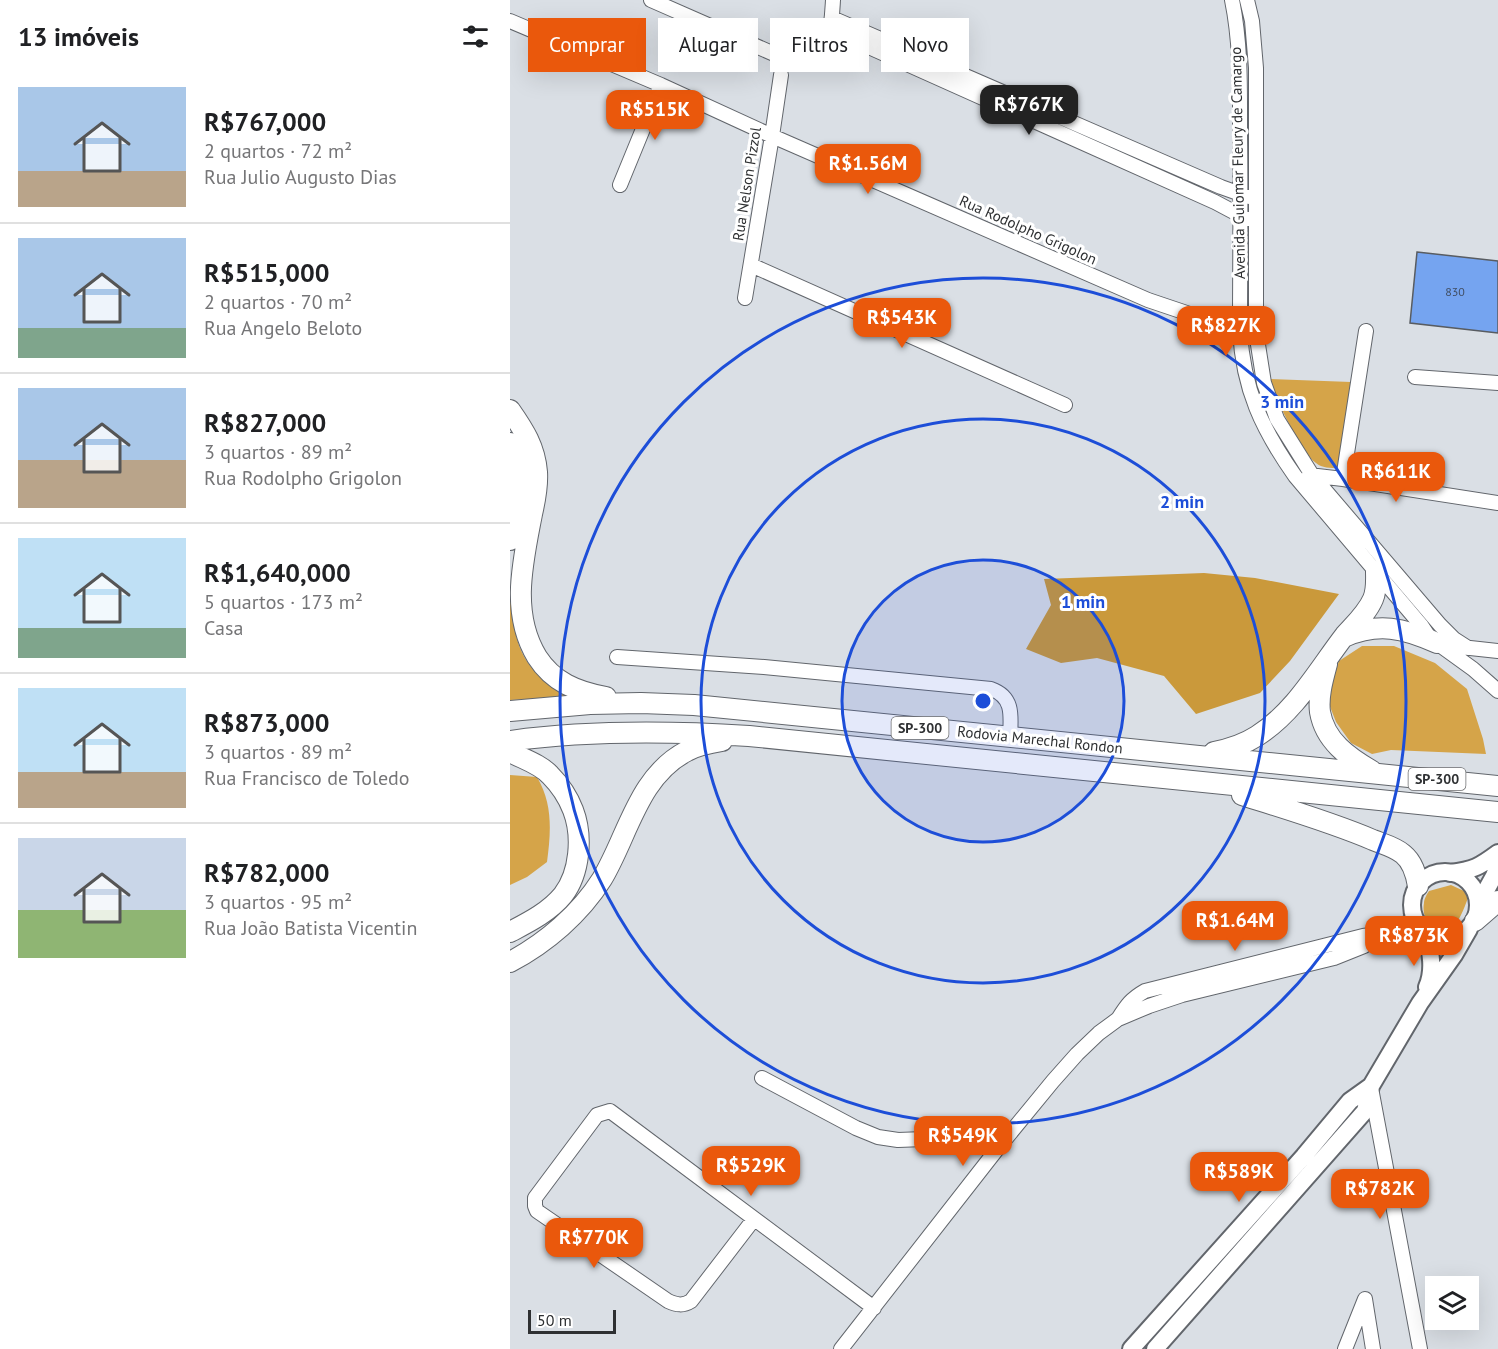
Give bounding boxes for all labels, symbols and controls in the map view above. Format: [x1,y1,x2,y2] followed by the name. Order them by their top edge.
[528,18,646,72] chip: Comprar
[658,18,758,72] chip: Alugar
[770,18,869,72] chip: Filtros
[881,18,969,72] chip: Novo
[18,20,139,53] text: 13 imóveis
[459,20,492,53] icon: filters
[1226,47,1249,279] street label: Avenida Guiomar Fleury de Camargo
[980,85,1078,136] pin: R$767K
[606,90,704,141] pin: R$515K
[994,91,1064,117] text: R$767K
[620,96,690,122] text: R$515K
[204,105,326,138] text: R$767,000
[66,111,138,183] icon: home
[728,125,765,242] street label: Rua Nelson Pizzol
[204,138,352,164] text: 2 quartos · 72 m²
[813,144,923,195] pin: R$1.56M
[829,150,907,176] text: R$1.56M
[204,164,397,190] text: Rua Julio Augusto Dias
[957,191,1100,268] street label: Rua Rodolpho Grigolon
[204,256,329,289] text: R$515,000
[66,262,138,334] icon: home
[1445,284,1465,299] house number: 830
[204,289,352,315] text: 2 quartos · 70 m²
[853,298,951,349] pin: R$543K
[867,304,937,330] text: R$543K
[1177,306,1275,357] pin: R$827K
[1191,312,1261,338] text: R$827K
[204,315,362,341] text: Rua Angelo Beloto
[1260,390,1304,413] text: 3 min
[204,406,326,439] text: R$827,000
[66,412,138,484] icon: home
[204,439,352,465] text: 3 quartos · 89 m²
[1347,452,1445,503] pin: R$611K
[1361,458,1431,484] text: R$611K
[204,465,402,491] text: Rua Rodolpho Grigolon
[1160,490,1204,513] text: 2 min
[204,556,351,589] text: R$1,640,000
[66,562,138,634] icon: home
[204,589,363,615] text: 5 quartos · 173 m²
[1061,590,1105,613] text: 1 min
[204,615,243,641] text: Casa
[973,691,993,711] centre of rings
[204,706,329,739] text: R$873,000
[66,712,138,784] icon: home
[892,717,948,739] road number: SP-300
[956,721,1124,758] street label: Rodovia Marechal Rondon
[204,739,352,765] text: 3 quartos · 89 m²
[204,765,410,791] text: Rua Francisco de Toledo
[1408,768,1466,790] road number: SP-300
[204,856,329,889] text: R$782,000
[66,862,138,934] icon: home
[204,889,352,915] text: 3 quartos · 95 m²
[1180,901,1290,952] pin: R$1.64M
[1196,907,1274,933] text: R$1.64M
[204,915,417,941] text: Rua João Batista Vicentin
[1365,916,1463,967] pin: R$873K
[1379,922,1449,948] text: R$873K
[914,1116,1012,1167] pin: R$549K
[928,1122,998,1148] text: R$549K
[702,1146,800,1197] pin: R$529K
[716,1152,786,1178] text: R$529K
[1190,1152,1288,1203] pin: R$589K
[1204,1158,1274,1184] text: R$589K
[1331,1169,1429,1220] pin: R$782K
[1345,1175,1415,1201] text: R$782K
[545,1218,643,1269] pin: R$770K
[559,1224,629,1250] text: R$770K
[1425,1276,1479,1330] map controls
[1425,1276,1479,1330] button: layers
[528,1307,616,1334] scale bar
[537,1310,572,1330] text: 50 m

